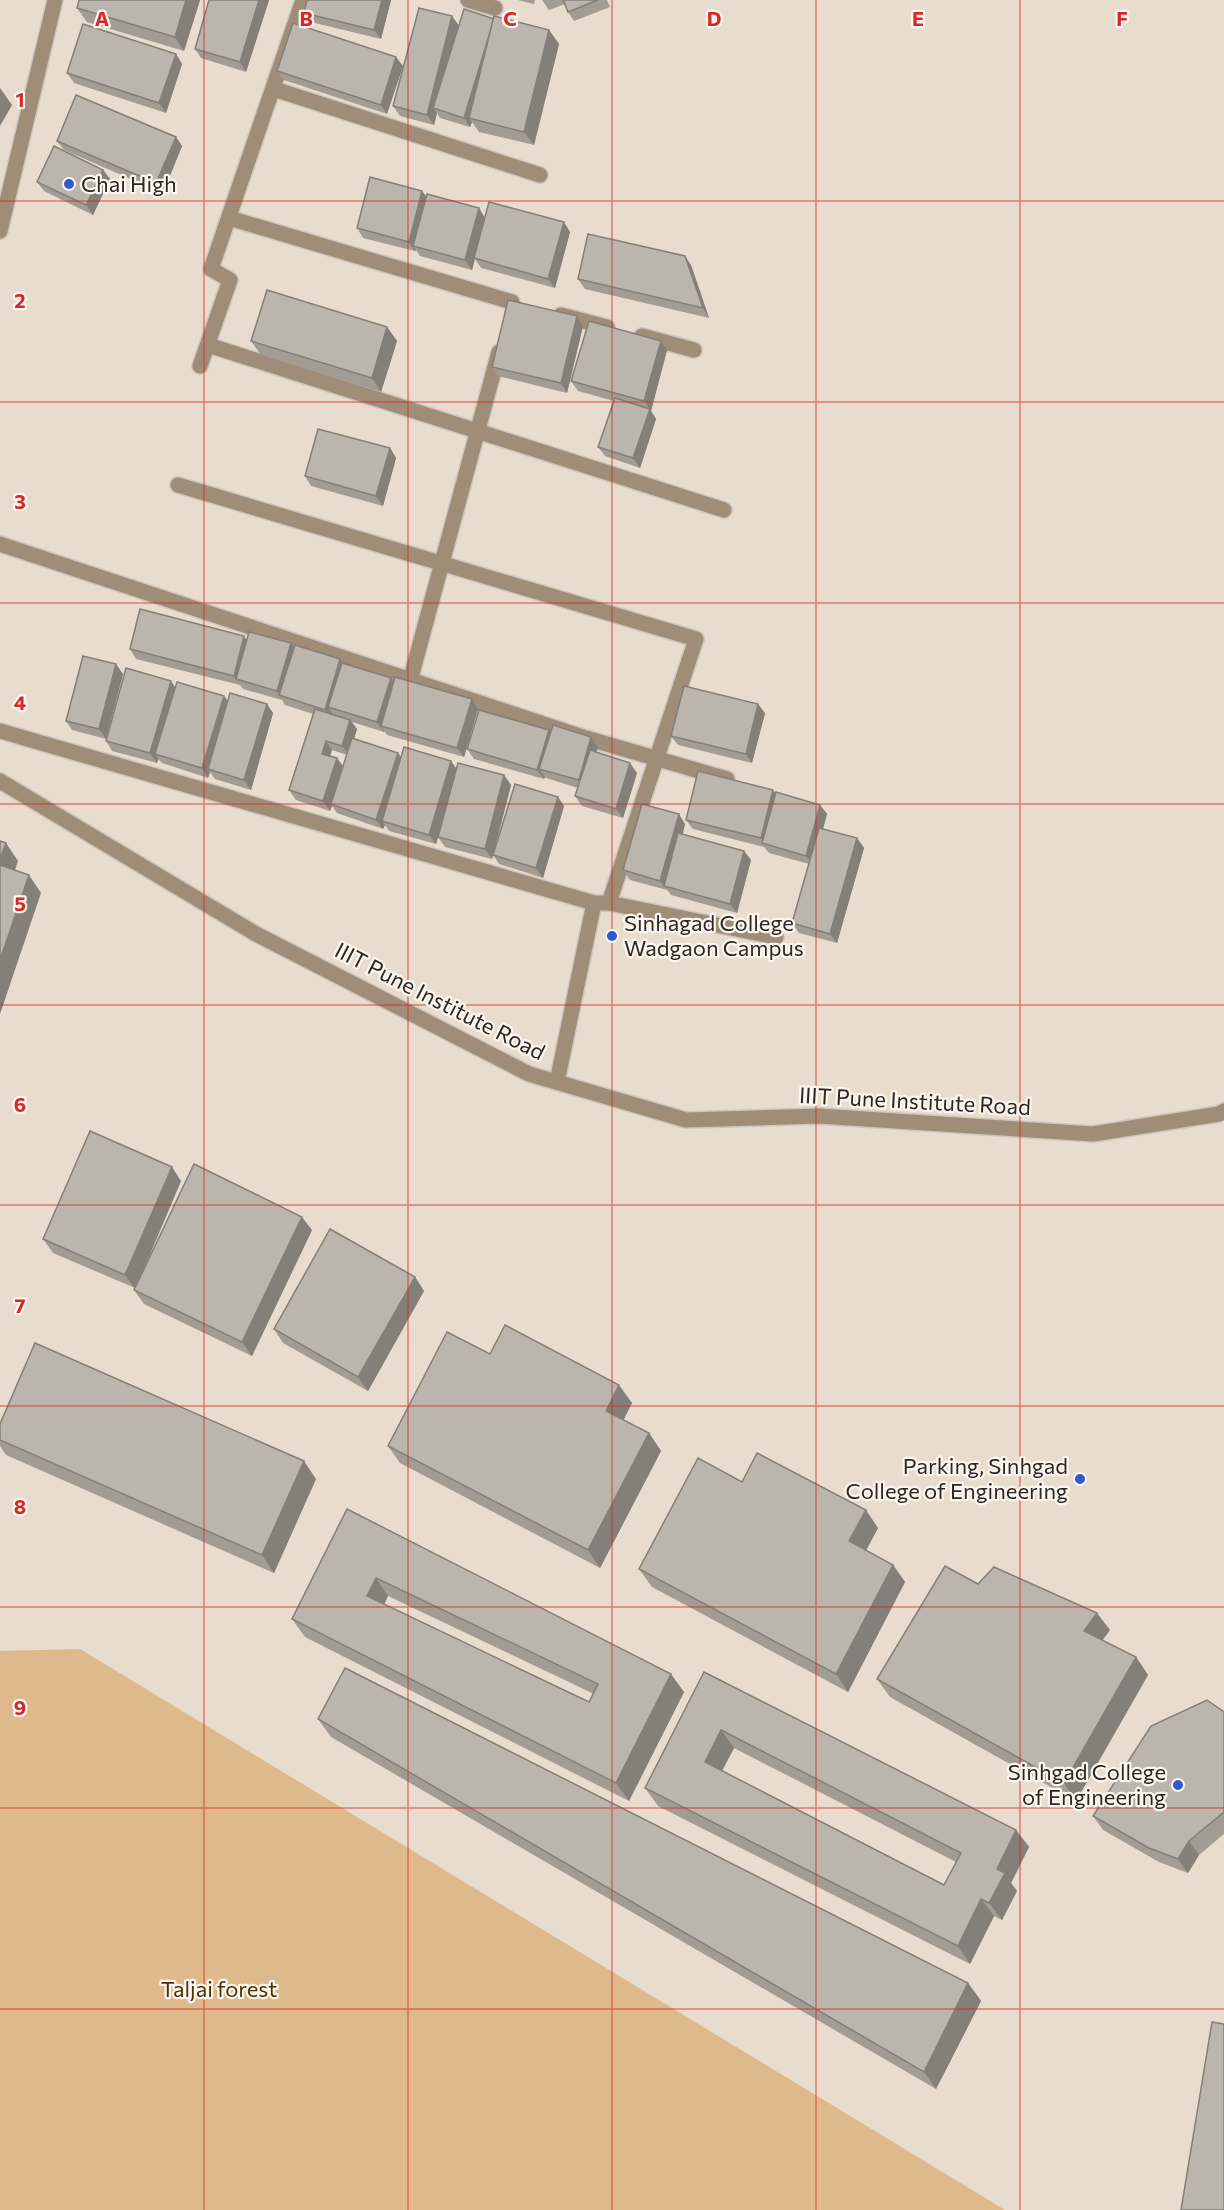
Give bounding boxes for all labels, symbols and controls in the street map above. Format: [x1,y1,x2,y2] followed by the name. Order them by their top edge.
[95,6,109,30] text: A
[299,6,313,30] text: B
[503,6,517,30] text: C
[707,6,721,30] text: D
[912,6,924,30] text: E
[1116,6,1128,30] text: F
[15,87,25,111] text: 1
[81,170,177,197] place label: Chai High
[62,177,76,191] marker: Chai High
[14,288,26,312] text: 2
[14,489,26,513] text: 3
[14,690,26,714] text: 4
[14,891,26,915] text: 5
[624,909,804,961] place label: Sinhagad College Wadgaon Campus
[605,929,619,943] marker: Sinhagad College Wadgaon Campus
[331,936,550,1065] street label: IIIT Pune Institute Road
[798,1081,1032,1120] street label: IIIT Pune Institute Road
[14,1092,26,1116] text: 6
[15,1293,26,1317] text: 7
[846,1452,1068,1504] place label: Parking, Sinhgad College of Engineering
[1073,1472,1087,1486] marker: Parking, Sinhgad College of Engineering
[14,1494,26,1518] text: 8
[14,1695,26,1719] text: 9
[1008,1758,1166,1810] place label: Sinhgad College of Engineering
[1171,1778,1185,1792] marker: Sinhgad College of Engineering
[161,1975,277,2002] park label: Taljai forest

